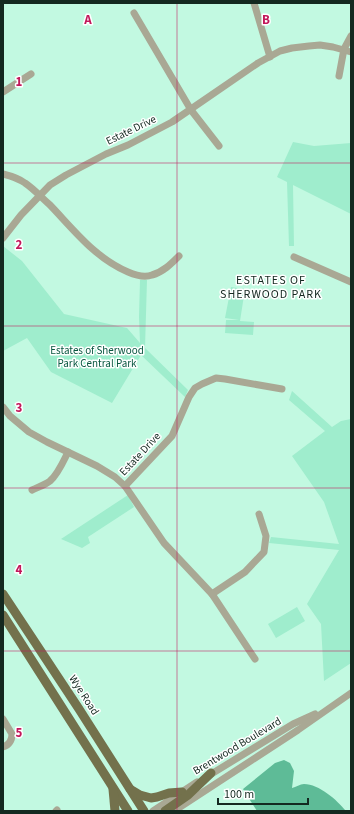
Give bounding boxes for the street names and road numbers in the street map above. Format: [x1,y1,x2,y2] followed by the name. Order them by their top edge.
[103,111,159,149] street label: Estate Drive
[116,429,164,479] street label: Estate Drive
[65,672,103,718] street label: Wye Road
[190,714,284,778] street label: Brentwood Boulevard

